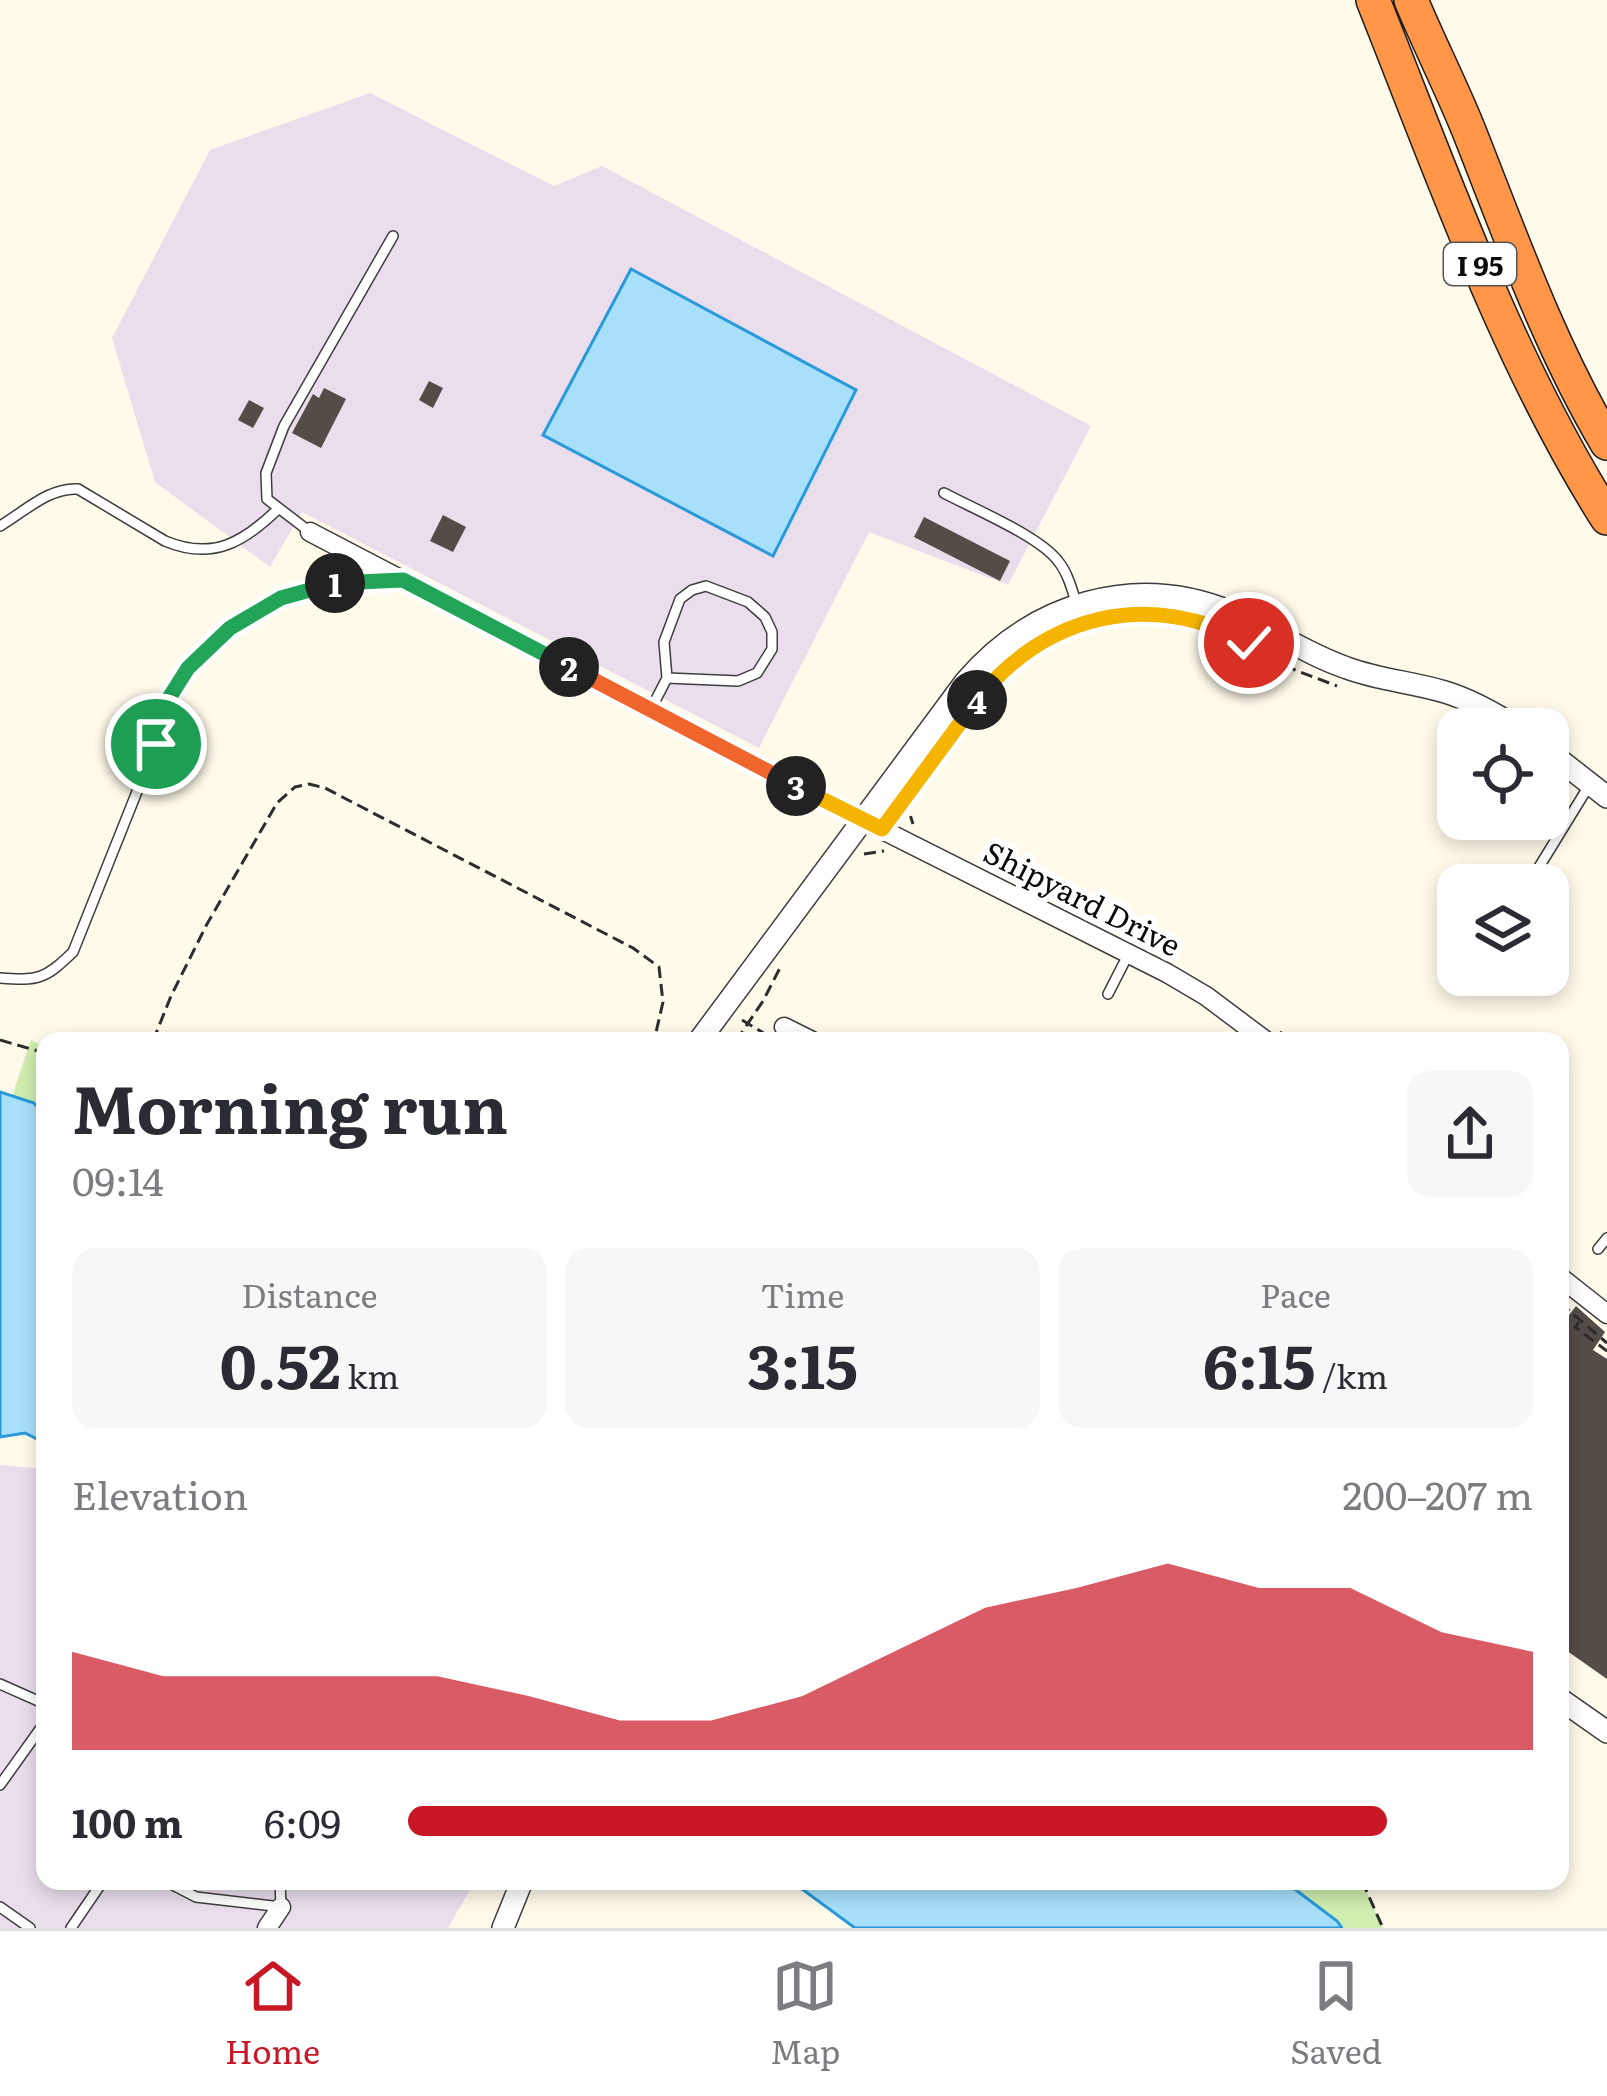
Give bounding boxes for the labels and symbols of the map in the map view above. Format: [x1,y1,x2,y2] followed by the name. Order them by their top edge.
[1444,243,1516,285] road number: I 95
[305,553,365,613] pin: 1
[1198,592,1300,694] pin
[539,637,599,697] pin: 2
[947,670,1007,730] pin: 4
[105,693,207,795] pin
[766,756,826,816] pin: 3
[977,828,1189,966] street label: Shipyard Drive

